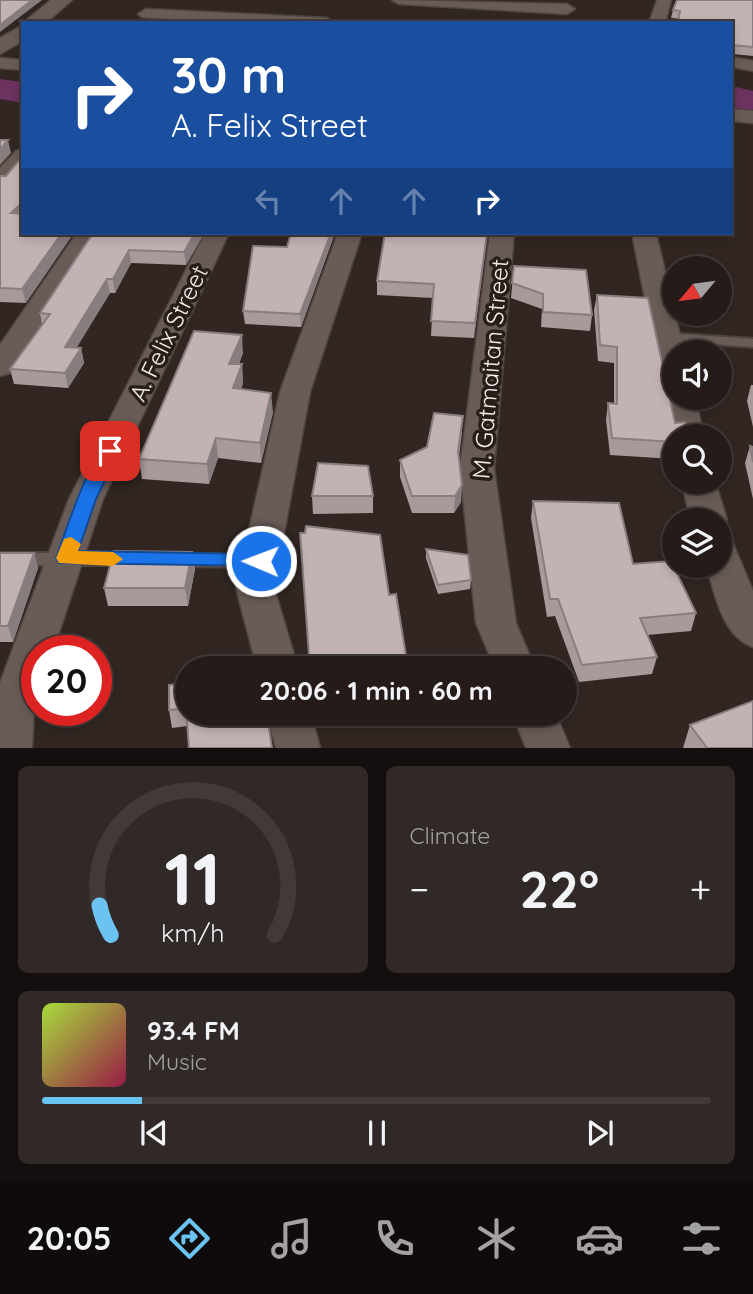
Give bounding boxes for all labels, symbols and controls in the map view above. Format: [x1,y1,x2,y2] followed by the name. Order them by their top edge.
[171,44,286,105] text: 30 m
[56,49,147,140] icon: right
[171,105,368,145] text: A. Felix Street
[249,182,287,220] icon: left
[322,182,360,220] icon: ahead
[395,182,433,220] icon: ahead
[468,182,506,220] icon: right
[662,256,732,326] north arrow
[662,256,732,578] map controls
[465,258,515,480] street label: M. Gatmaitan Street
[122,260,214,406] street label: A. Felix Street
[662,340,732,410] button: sound
[80,421,140,481] pin
[662,424,732,494] button: search
[91,432,129,470] icon: arrive
[662,508,732,578] button: layers
[224,524,298,598] position arrow
[21,635,112,726] speed limit sign: 20
[259,674,493,707] text: 20:06 · 1 min · 60 m
[410,821,490,850] text: Climate
[164,833,221,924] text: 11
[520,856,599,921] text: 22°
[410,865,429,913] text: −
[690,865,711,913] text: +
[161,917,224,948] text: km/h
[147,1014,240,1047] text: 93.4 FM
[147,1047,207,1076] text: Music
[135,1114,173,1152] icon: previous
[358,1114,396,1152] icon: pause
[581,1114,619,1152] icon: next
[165,1214,214,1263] icon: directions
[267,1214,316,1263] icon: music
[370,1214,419,1263] icon: phone
[472,1214,521,1263] icon: climate
[575,1214,624,1263] icon: car
[677,1214,726,1263] icon: filters
[27,1218,111,1258] text: 20:05

